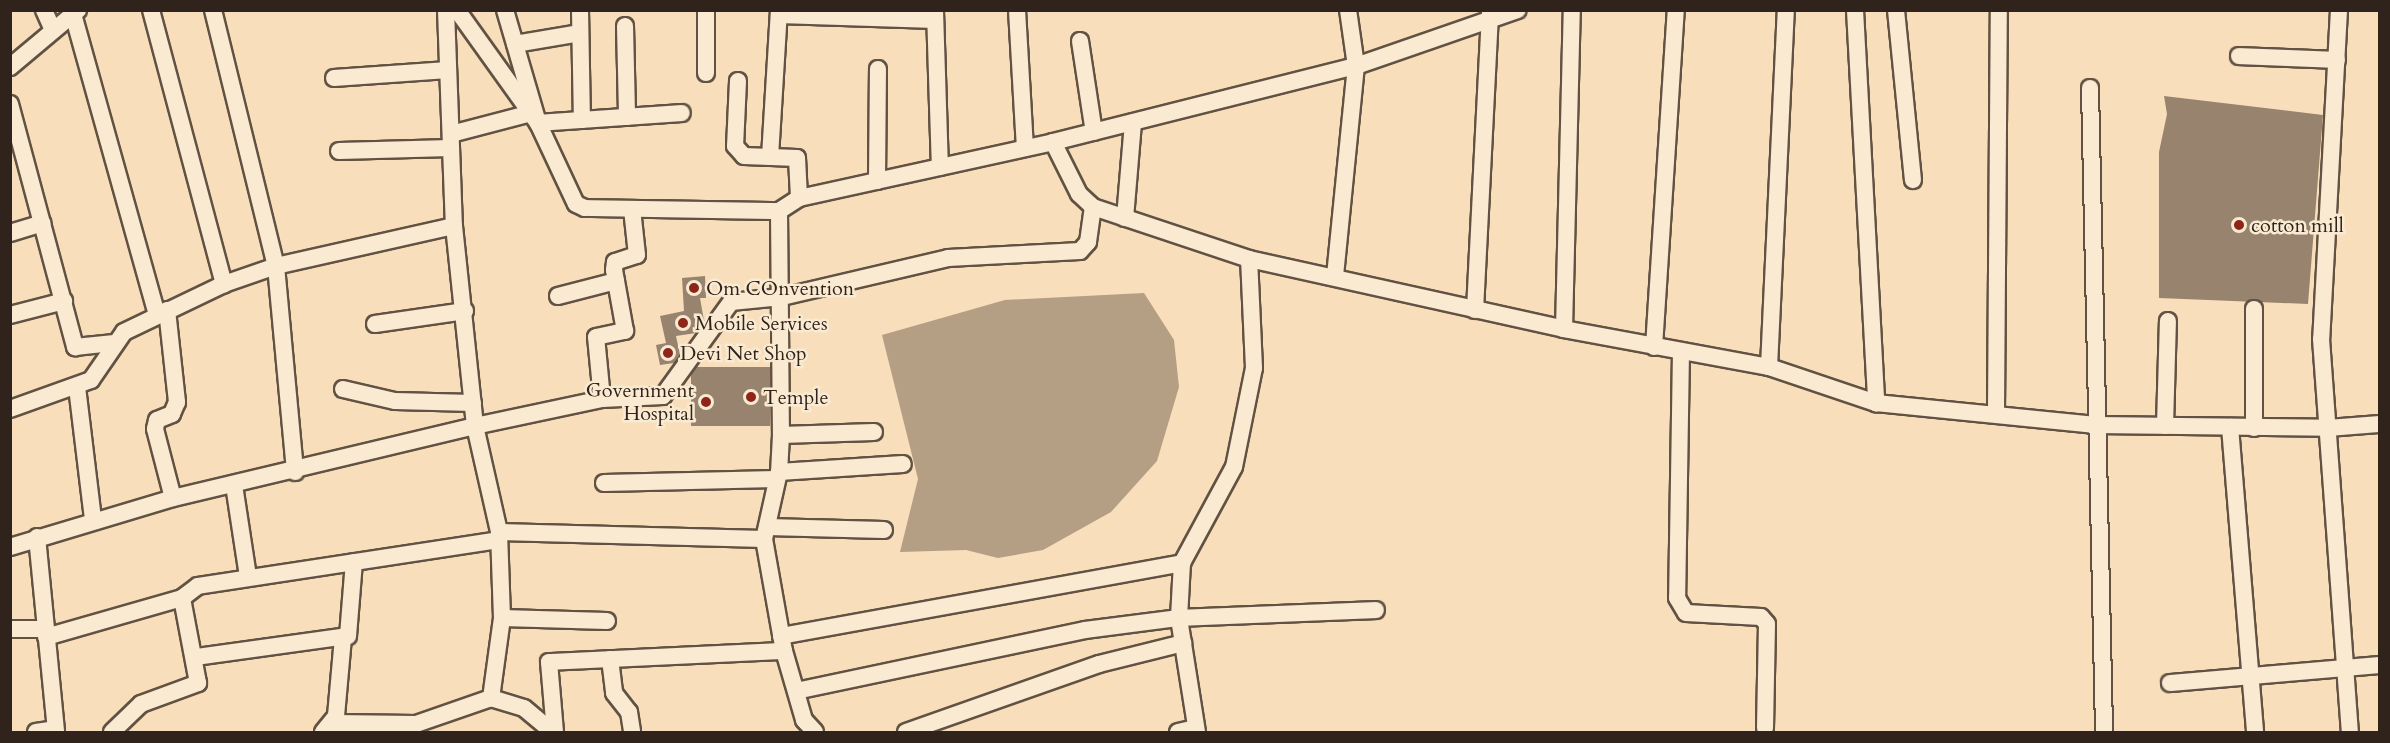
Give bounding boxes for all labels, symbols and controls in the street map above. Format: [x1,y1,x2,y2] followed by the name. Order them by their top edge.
[2251,213,2344,237] place label: cotton mill
[2232,218,2246,232] marker: cotton mill
[706,276,854,300] place label: Om COnvention
[687,281,701,295] marker: Om COnvention
[695,311,828,335] place label: Mobile Services
[676,316,690,330] marker: Mobile Services
[680,341,807,365] place label: Devi Net Shop
[661,346,675,360] marker: Devi Net Shop
[586,378,694,425] place label: Government Hospital
[763,385,828,409] place label: Temple
[744,390,758,404] marker: Temple
[699,395,713,409] marker: Government Hospital

